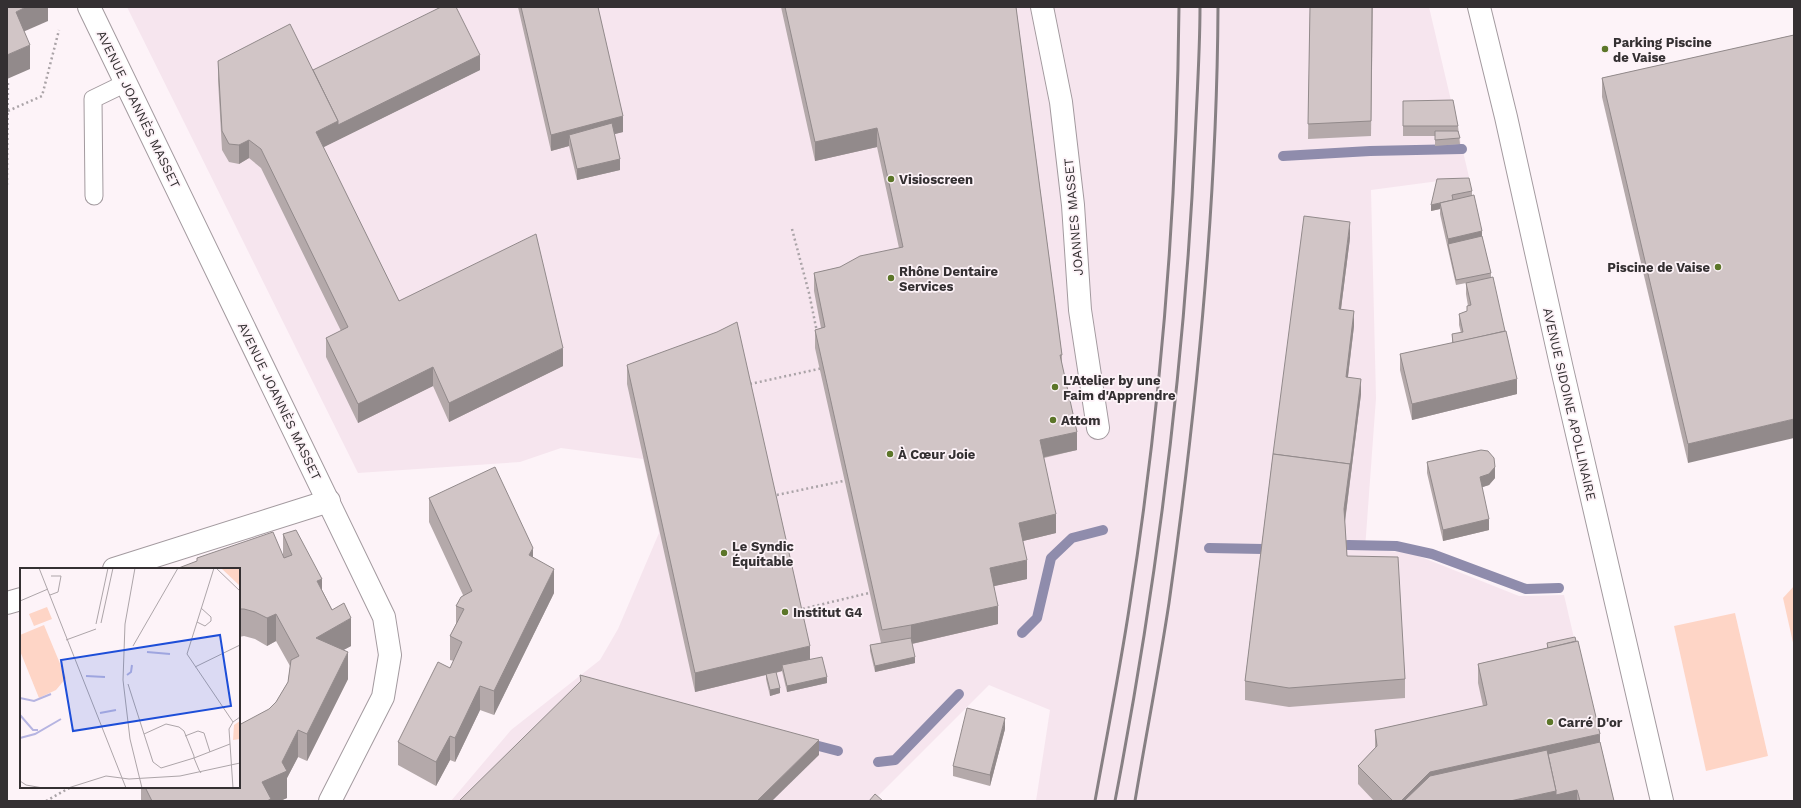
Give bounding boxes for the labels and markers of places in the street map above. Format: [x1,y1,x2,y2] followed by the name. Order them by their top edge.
[1613,35,1712,65] place label: Parking Piscine de Vaise
[1600,44,1610,54] marker: Parking Piscine de Vaise
[899,172,973,187] place label: Visioscreen
[886,174,896,184] marker: Visioscreen
[1607,260,1710,275] place label: Piscine de Vaise
[1713,262,1723,272] marker: Piscine de Vaise
[899,264,999,294] place label: Rhône Dentaire Services
[886,273,896,283] marker: Rhône Dentaire Services
[1063,373,1176,403] place label: L'Atelier by une Faim d'Apprendre
[1050,382,1060,392] marker: L'Atelier by une Faim d'Apprendre
[1061,413,1100,428] place label: Attom
[1048,415,1058,425] marker: Attom
[898,446,976,462] place label: À Cœur Joie
[885,449,895,459] marker: À Cœur Joie
[732,539,795,569] place label: Le Syndic Équitable
[719,548,729,558] marker: Le Syndic Équitable
[793,605,863,620] place label: Institut G4
[780,607,790,617] marker: Institut G4
[1558,715,1623,730] place label: Carré D'or
[1545,717,1555,727] marker: Carré D'or

